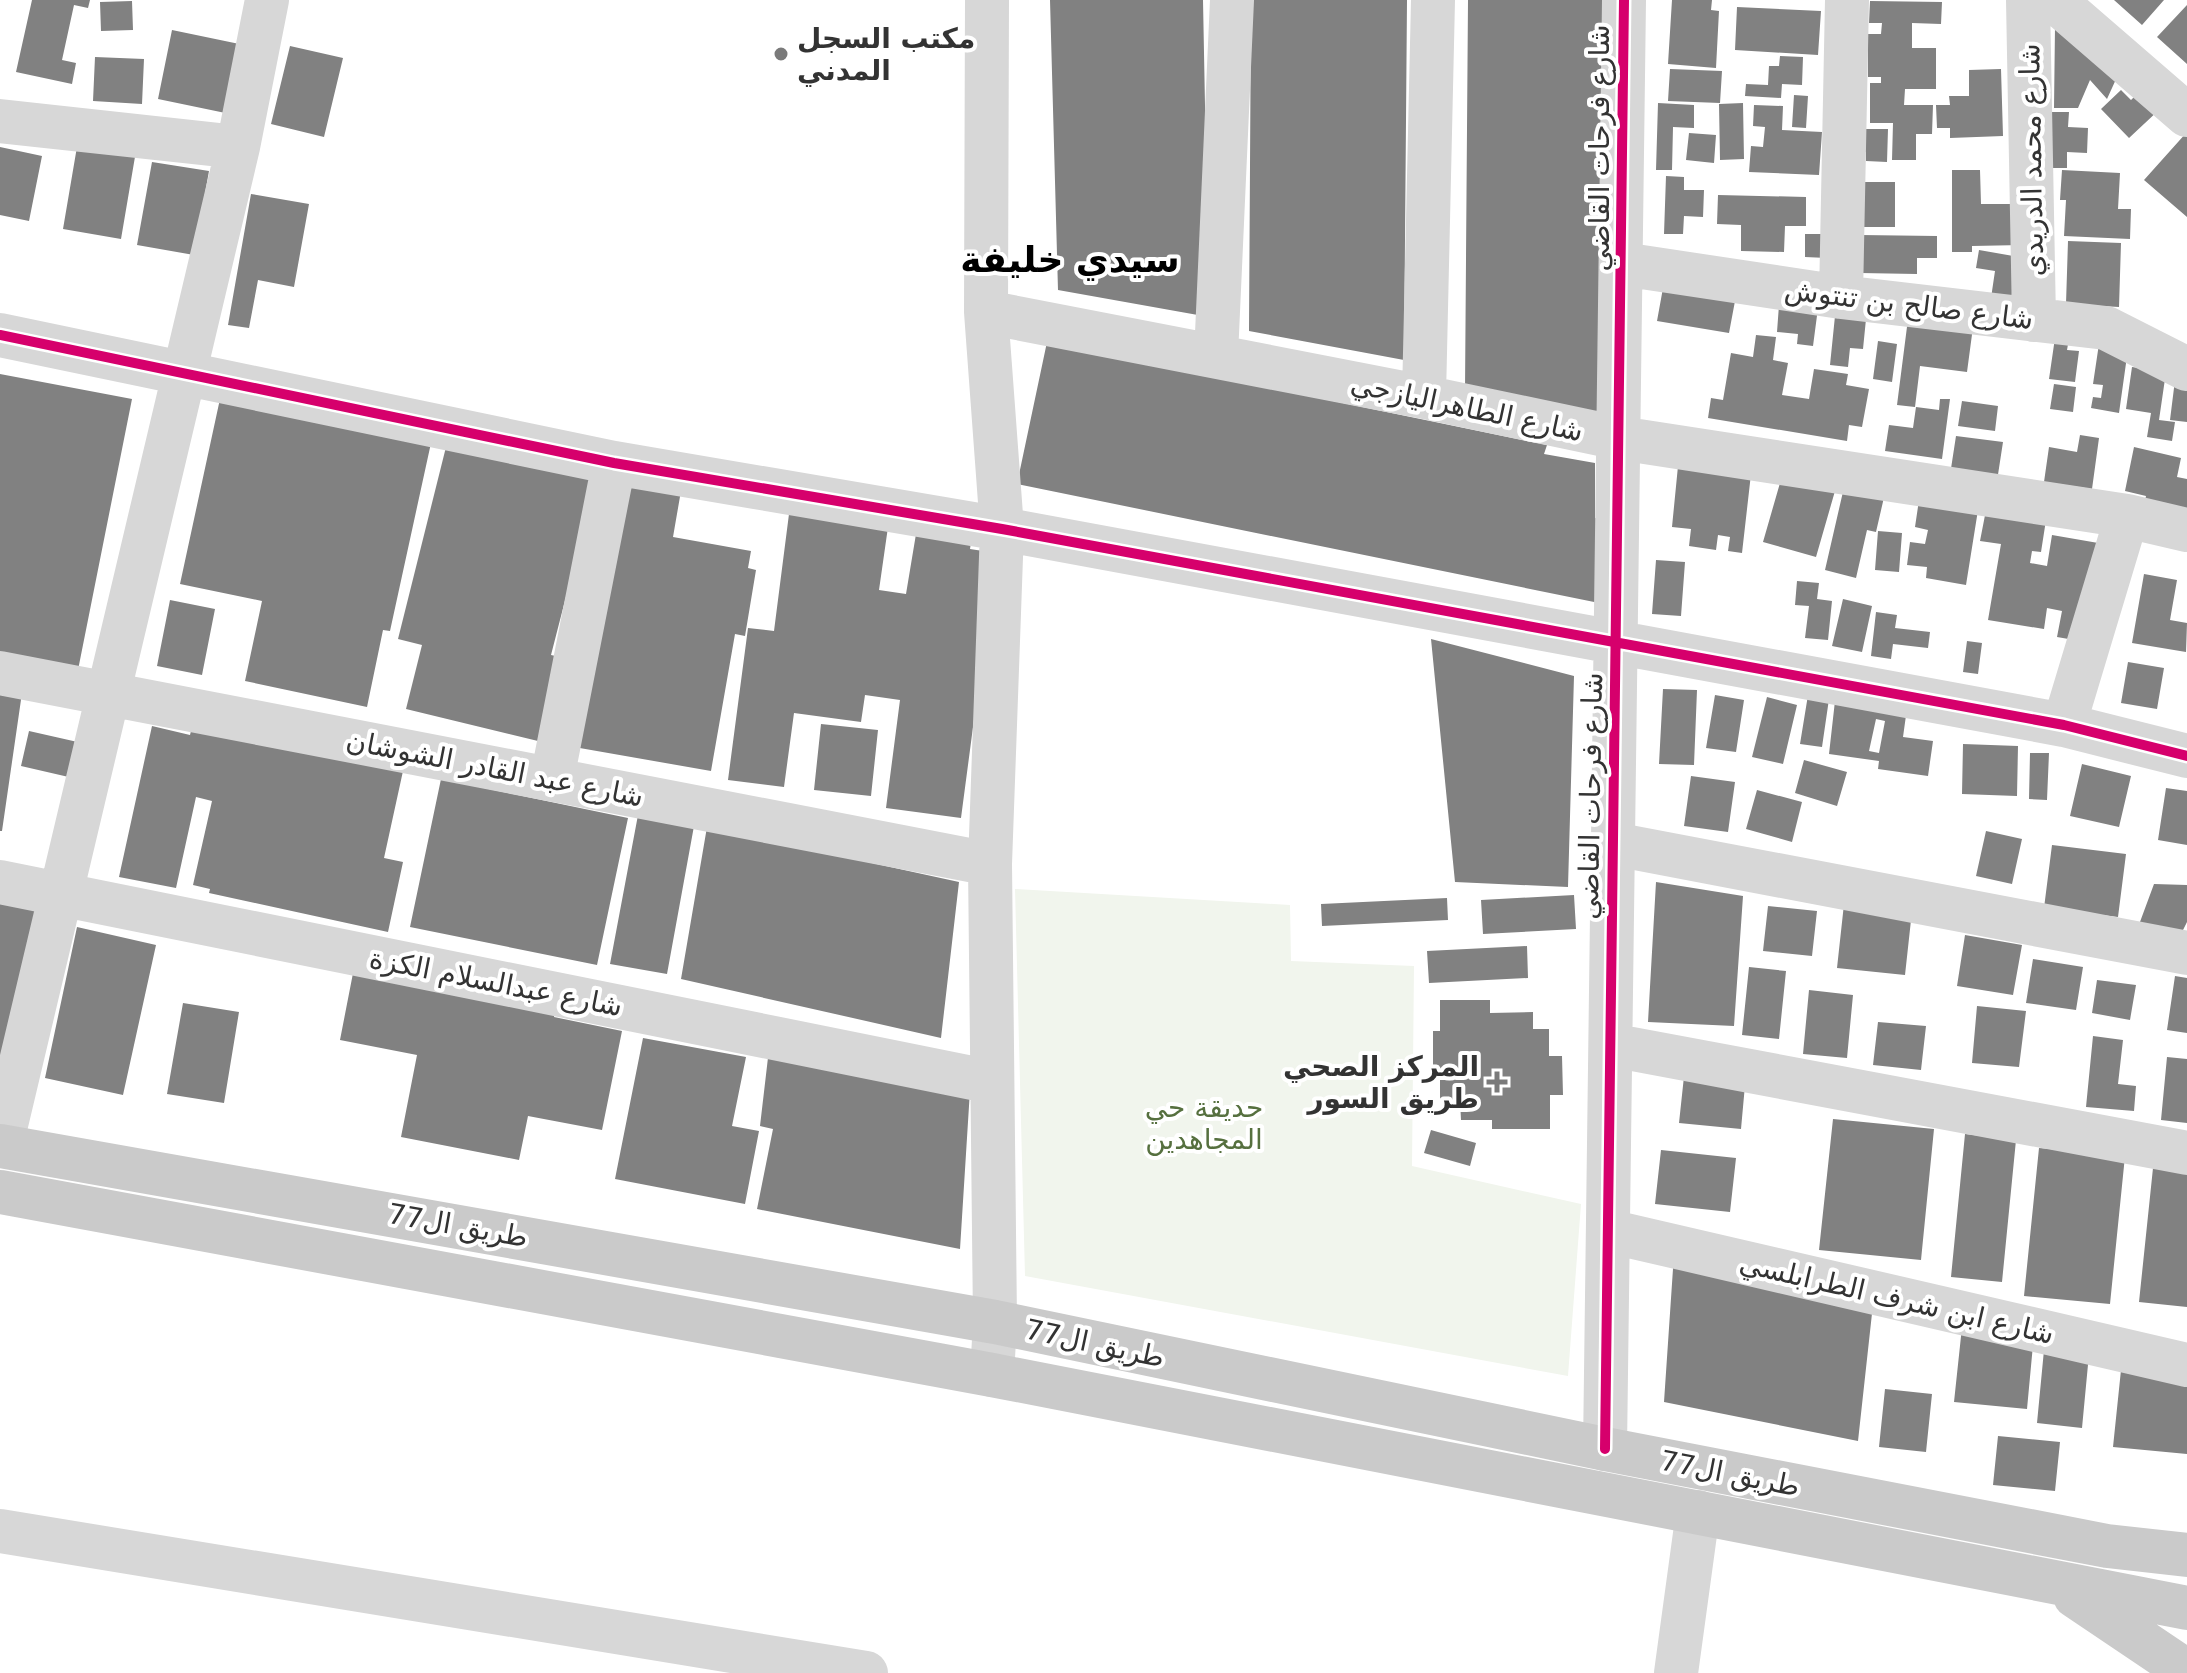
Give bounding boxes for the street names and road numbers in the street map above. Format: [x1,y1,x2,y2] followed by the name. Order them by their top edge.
[1583,24,1616,272] street label: شارع فرحات القاضي
[2013,43,2050,277] street label: شارع محمد الدريدي
[1783,273,2035,336] street label: شارع صالح بن تنتوش
[1348,367,1586,448] street label: شارع الطاهراليازجي
[1572,672,1609,920] street label: شارع فرحات القاضي
[343,723,646,814] street label: شارع عبد القادر الشوشان
[367,942,625,1023] street label: شارع عبدالسلام الكزة
[385,1197,530,1254] street label: طريق ال77
[1736,1246,2057,1351] street label: شارع ابن شرف الطرابلسي
[1022,1313,1168,1374] street label: طريق ال77
[1657,1444,1803,1503] street label: طريق ال77

